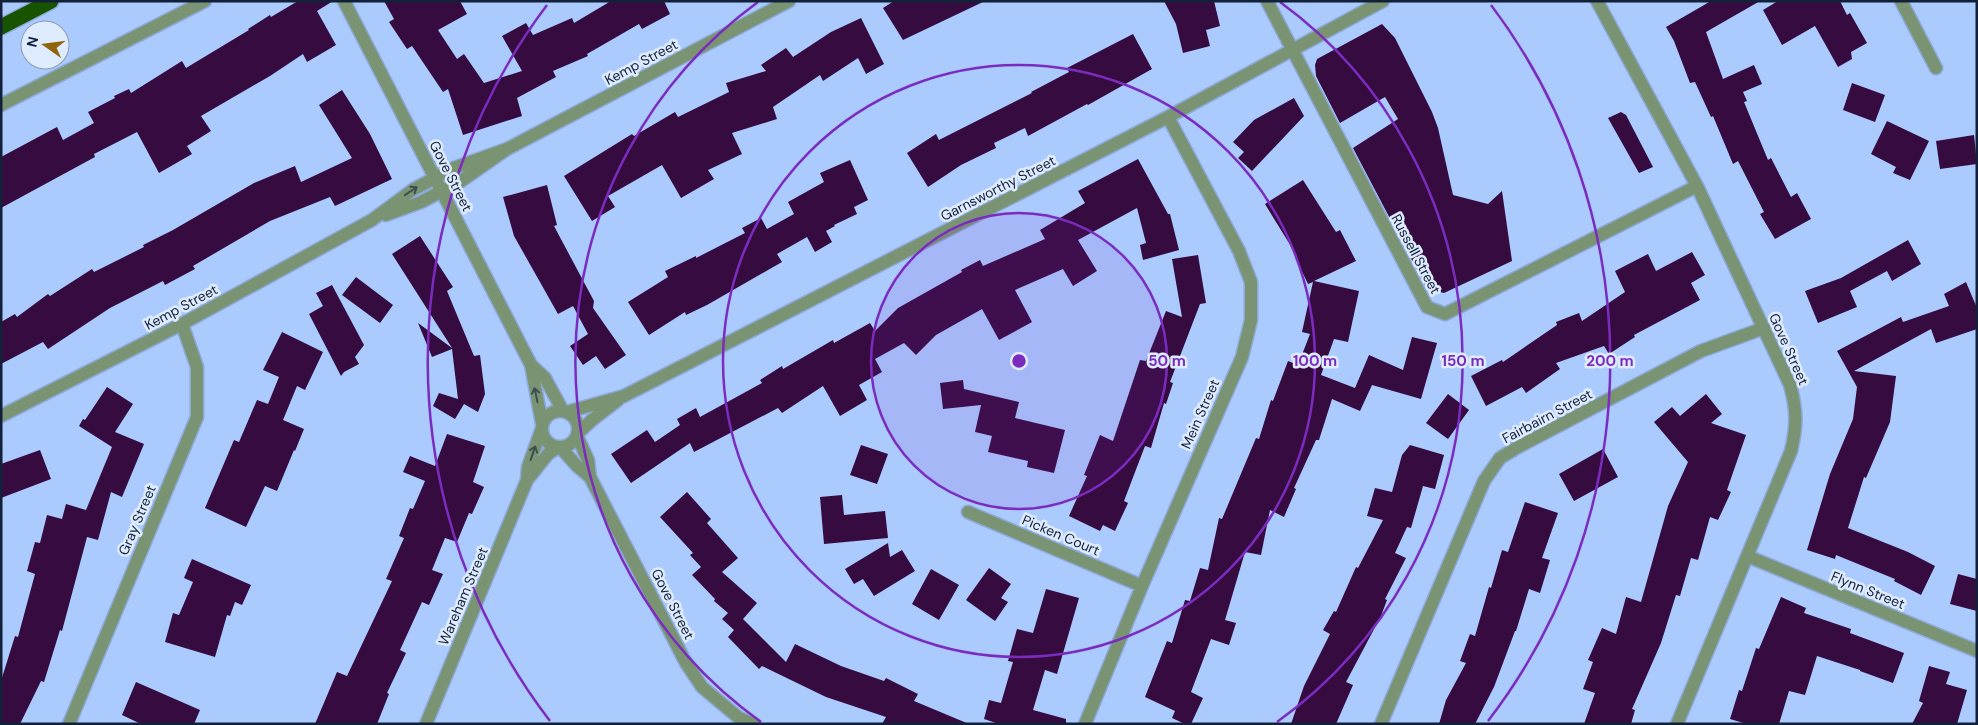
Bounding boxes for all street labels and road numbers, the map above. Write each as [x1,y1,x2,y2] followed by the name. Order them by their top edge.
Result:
[601,35,681,89] street label: Kemp Street
[426,138,476,214] street label: Gove Street
[938,151,1058,225] street label: Garnsworthy Street
[1387,211,1445,297] street label: Russell Street
[141,280,221,334] street label: Kemp Street
[1765,310,1813,388] street label: Gove Street
[1177,376,1223,452] street label: Mein Street
[1499,385,1595,447] street label: Fairbairn Street
[114,482,160,558] street label: Gray Street
[1019,511,1103,559] street label: Picken Court
[434,544,492,648] street label: Wareham Street
[648,566,698,642] street label: Gove Street
[1829,567,1907,613] street label: Flynn Street

